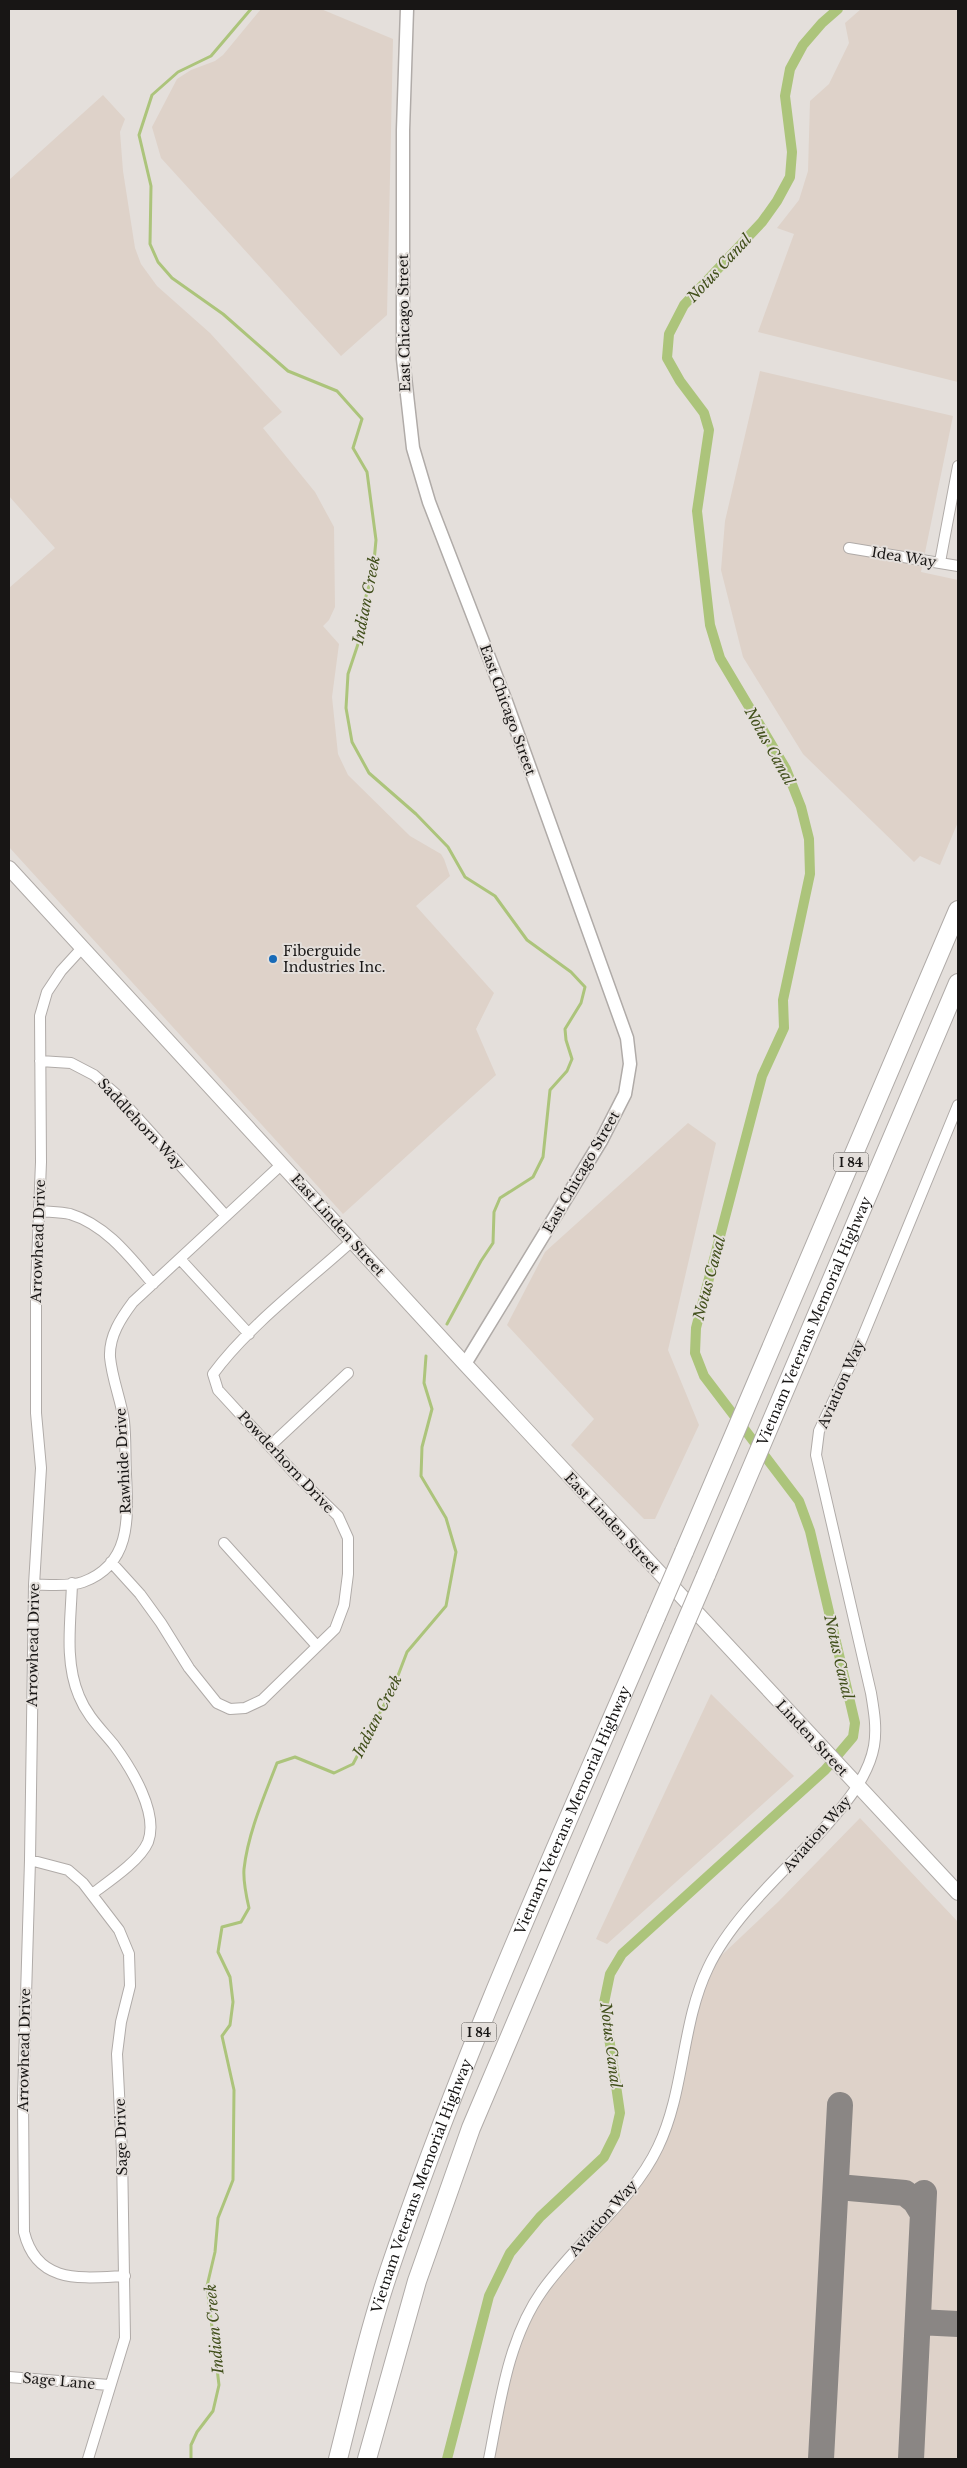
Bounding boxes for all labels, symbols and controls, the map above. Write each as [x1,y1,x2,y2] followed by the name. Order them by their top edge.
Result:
[682,230,756,307] water label: Notus Canal
[394,253,414,392] street label: East Chicago Street
[870,543,938,571] street label: Idea Way
[348,554,384,647] water label: Indian Creek
[476,642,540,779] street label: East Chicago Street
[740,703,799,789] water label: Notus Canal
[283,942,385,976] place label: Fiberguide Industries Inc.
[267,953,279,965] marker: Fiberguide Industries Inc.
[94,1075,188,1173] street label: Saddlehorn Way
[539,1107,624,1236] street label: East Chicago Street
[834,1152,868,1172] road number: I 84
[287,1170,389,1280] street label: East Linden Street
[27,1179,49,1304] street label: Arrowhead Drive
[753,1194,875,1449] street label: Vietnam Veterans Memorial Highway
[688,1234,729,1323] water label: Notus Canal
[813,1337,869,1432] street label: Aviation Way
[111,1407,135,1515] street label: Rawhide Drive
[234,1407,338,1517] street label: Powderhorn Drive
[561,1469,664,1578] street label: East Linden Street
[23,1583,43,1708] street label: Arrowhead Drive
[820,1612,858,1701] water label: Notus Canal
[348,1672,406,1761] water label: Indian Creek
[510,1683,634,1938] street label: Vietnam Veterans Memorial Highway
[772,1696,852,1780] street label: Linden Street
[778,1792,855,1877] street label: Aviation Way
[14,1988,34,2113] street label: Arrowhead Drive
[596,2000,626,2089] water label: Notus Canal
[462,2022,496,2041] road number: I 84
[367,2056,476,2316] street label: Vietnam Veterans Memorial Highway
[111,2098,131,2176] street label: Sage Drive
[564,2176,641,2261] street label: Aviation Way
[201,2283,227,2376] water label: Indian Creek
[22,2369,96,2393] street label: Sage Lane

